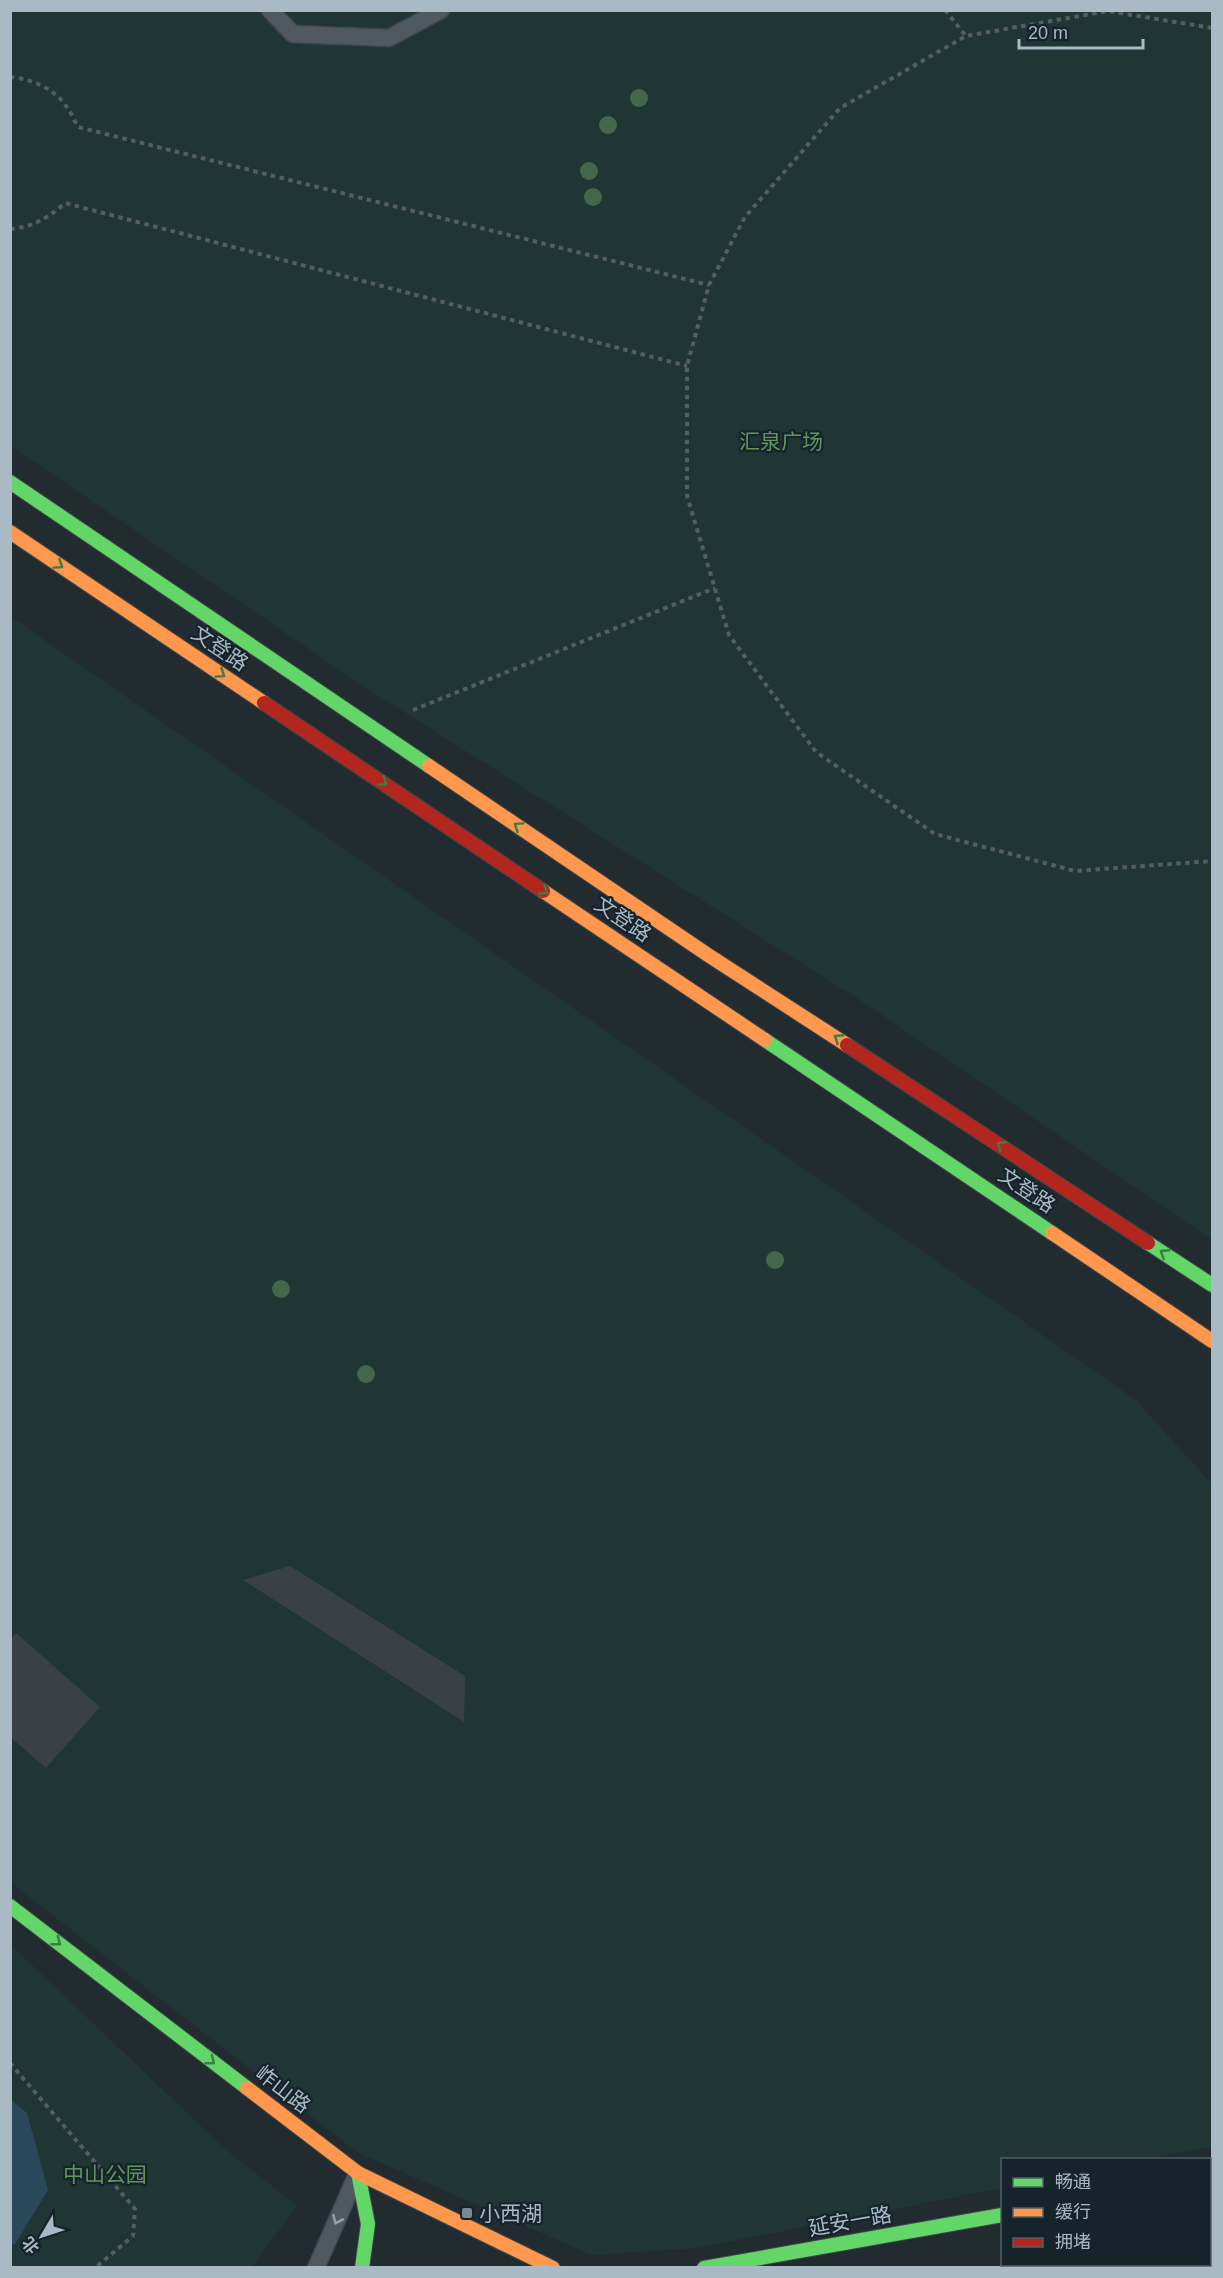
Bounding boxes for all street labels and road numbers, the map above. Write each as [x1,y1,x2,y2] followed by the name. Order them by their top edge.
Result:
[187,621,253,675] street label: 文登路
[590,892,656,946] street label: 文登路
[994,1163,1060,1217] street label: 文登路
[251,2061,315,2117] street label: 岞山路
[807,2202,893,2240] street label: 延安一路

